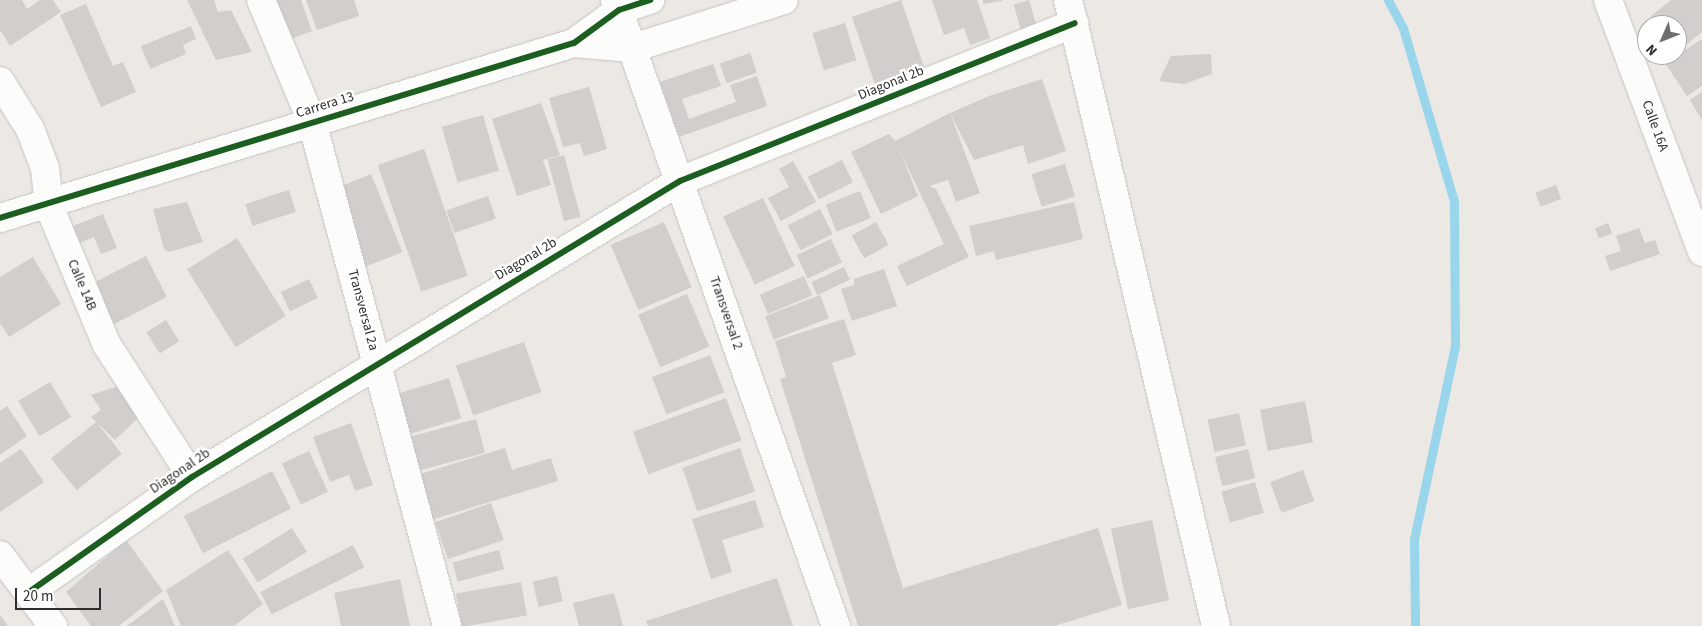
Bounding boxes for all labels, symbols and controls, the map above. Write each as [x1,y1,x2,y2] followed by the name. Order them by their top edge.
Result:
[1637,15,1687,65] north arrow
[1642,39,1662,60] text: N
[856,62,926,104] street label: Diagonal 2b
[294,88,356,122] street label: Carrera 13
[1638,98,1672,154] street label: Calle 16A
[492,234,560,284] street label: Diagonal 2b
[64,257,100,313] street label: Calle 14B
[344,267,382,353] street label: Transversal 2a
[706,274,746,352] street label: Transversal 2
[147,445,213,497] street label: Diagonal 2b
[18,578,104,610] scale bar
[23,586,53,607] text: 20 m

